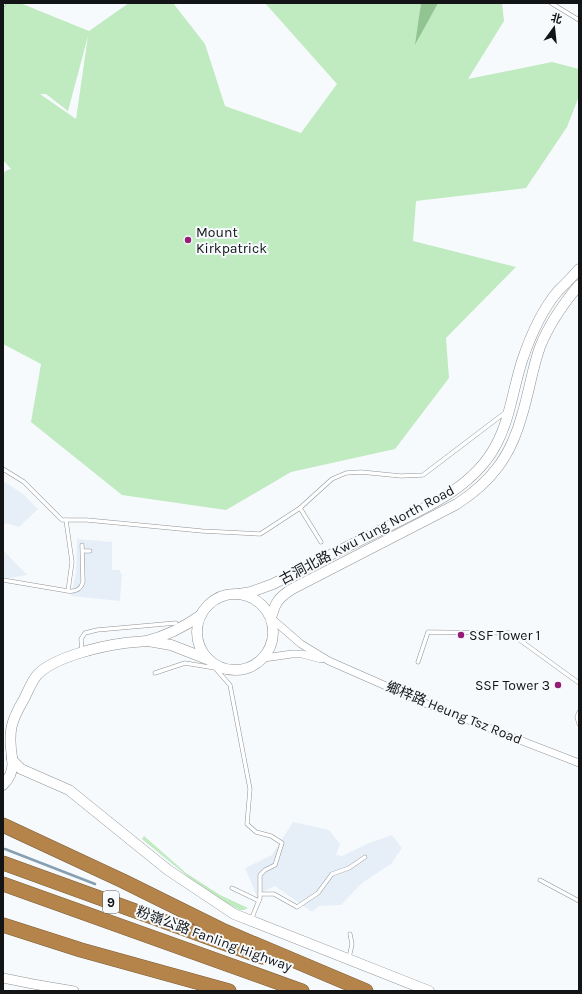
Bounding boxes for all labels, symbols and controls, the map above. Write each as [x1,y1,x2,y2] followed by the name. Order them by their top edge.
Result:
[534,8,574,48] north arrow
[549,11,563,27] text: 北
[196,224,267,257] place label: Mount Kirkpatrick
[183,235,193,245] marker: Mount Kirkpatrick
[277,482,457,588] street label: 古洞北路 Kwu Tung North Road
[469,627,540,644] place label: SSF Tower 1
[456,630,466,640] marker: SSF Tower 1
[475,677,550,694] place label: SSF Tower 3
[383,678,525,748] street label: 鄉梓路 Heung Tsz Road
[553,680,563,690] marker: SSF Tower 3
[103,891,119,913] road number: 9
[134,903,295,975] street label: 粉嶺公路 Fanling Highway

